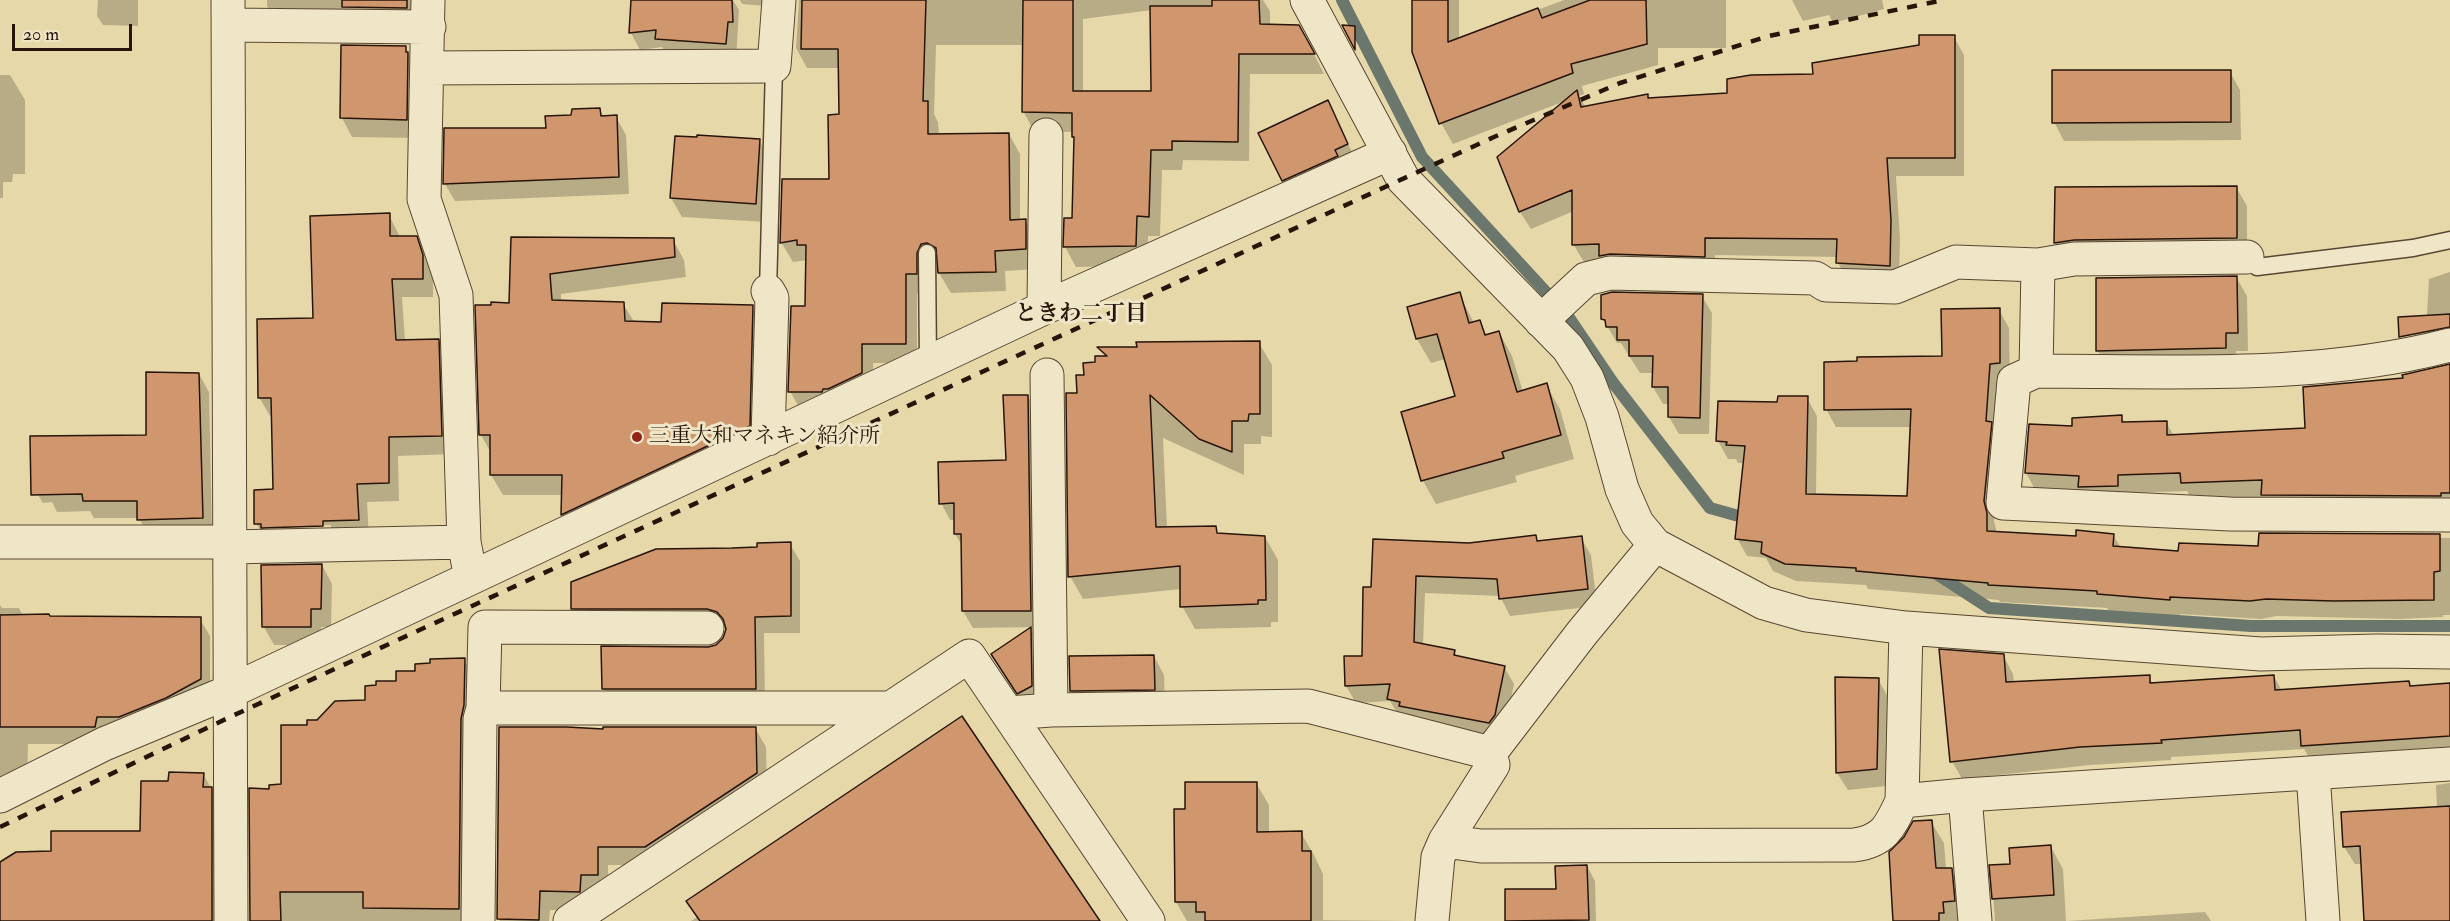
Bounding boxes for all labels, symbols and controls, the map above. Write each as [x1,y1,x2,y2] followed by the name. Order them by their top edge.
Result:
[15,12,135,50] scale bar
[23,23,59,46] text: 20 m
[1015,302,1147,328] district label: ときわ二丁目
[649,424,880,450] place label: 三重大和マネキン紹介所
[630,430,644,444] marker: 三重大和マネキン紹介所

